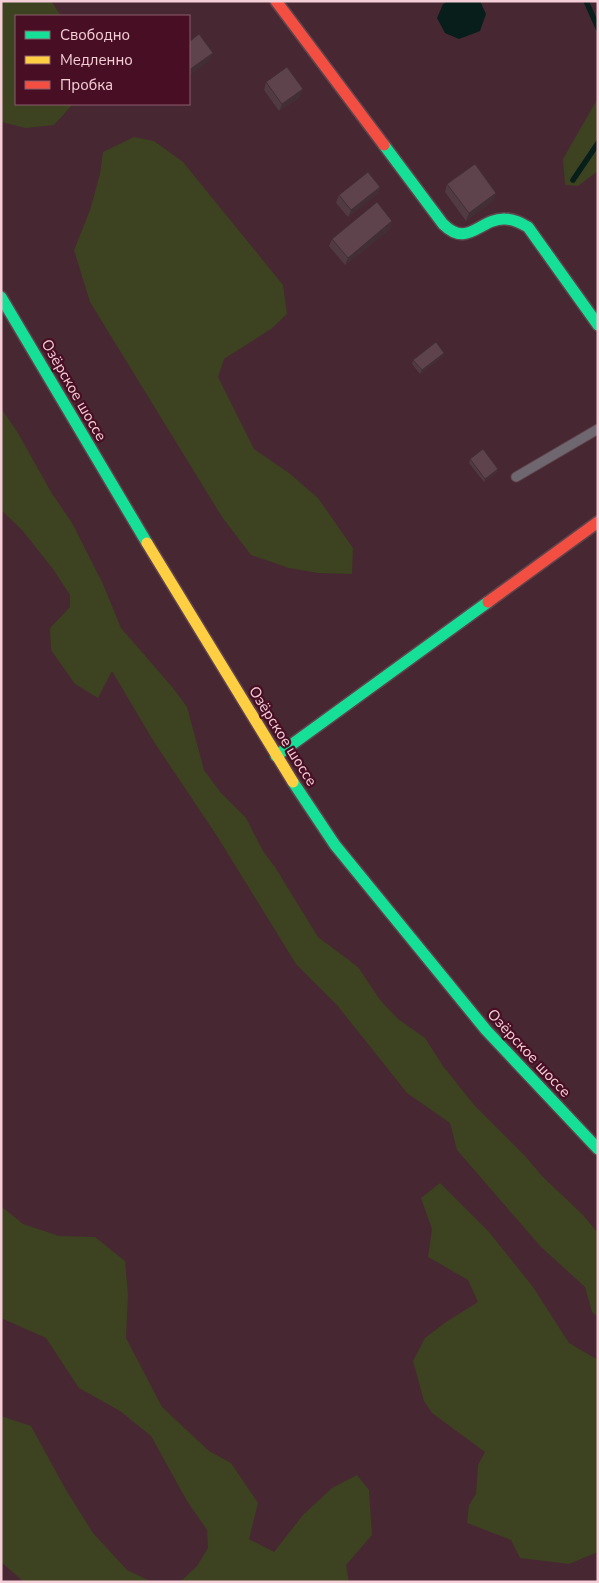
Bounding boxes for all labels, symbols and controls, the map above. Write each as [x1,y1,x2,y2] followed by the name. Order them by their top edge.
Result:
[15,15,190,105] legend
[60,25,130,45] text: Свободно
[60,50,133,70] text: Медленно
[60,75,113,95] text: Пробка
[37,336,111,444] street label: Озёрское шоссе
[244,682,322,790] street label: Озёрское шоссе
[483,1004,575,1102] street label: Озёрское шоссе

